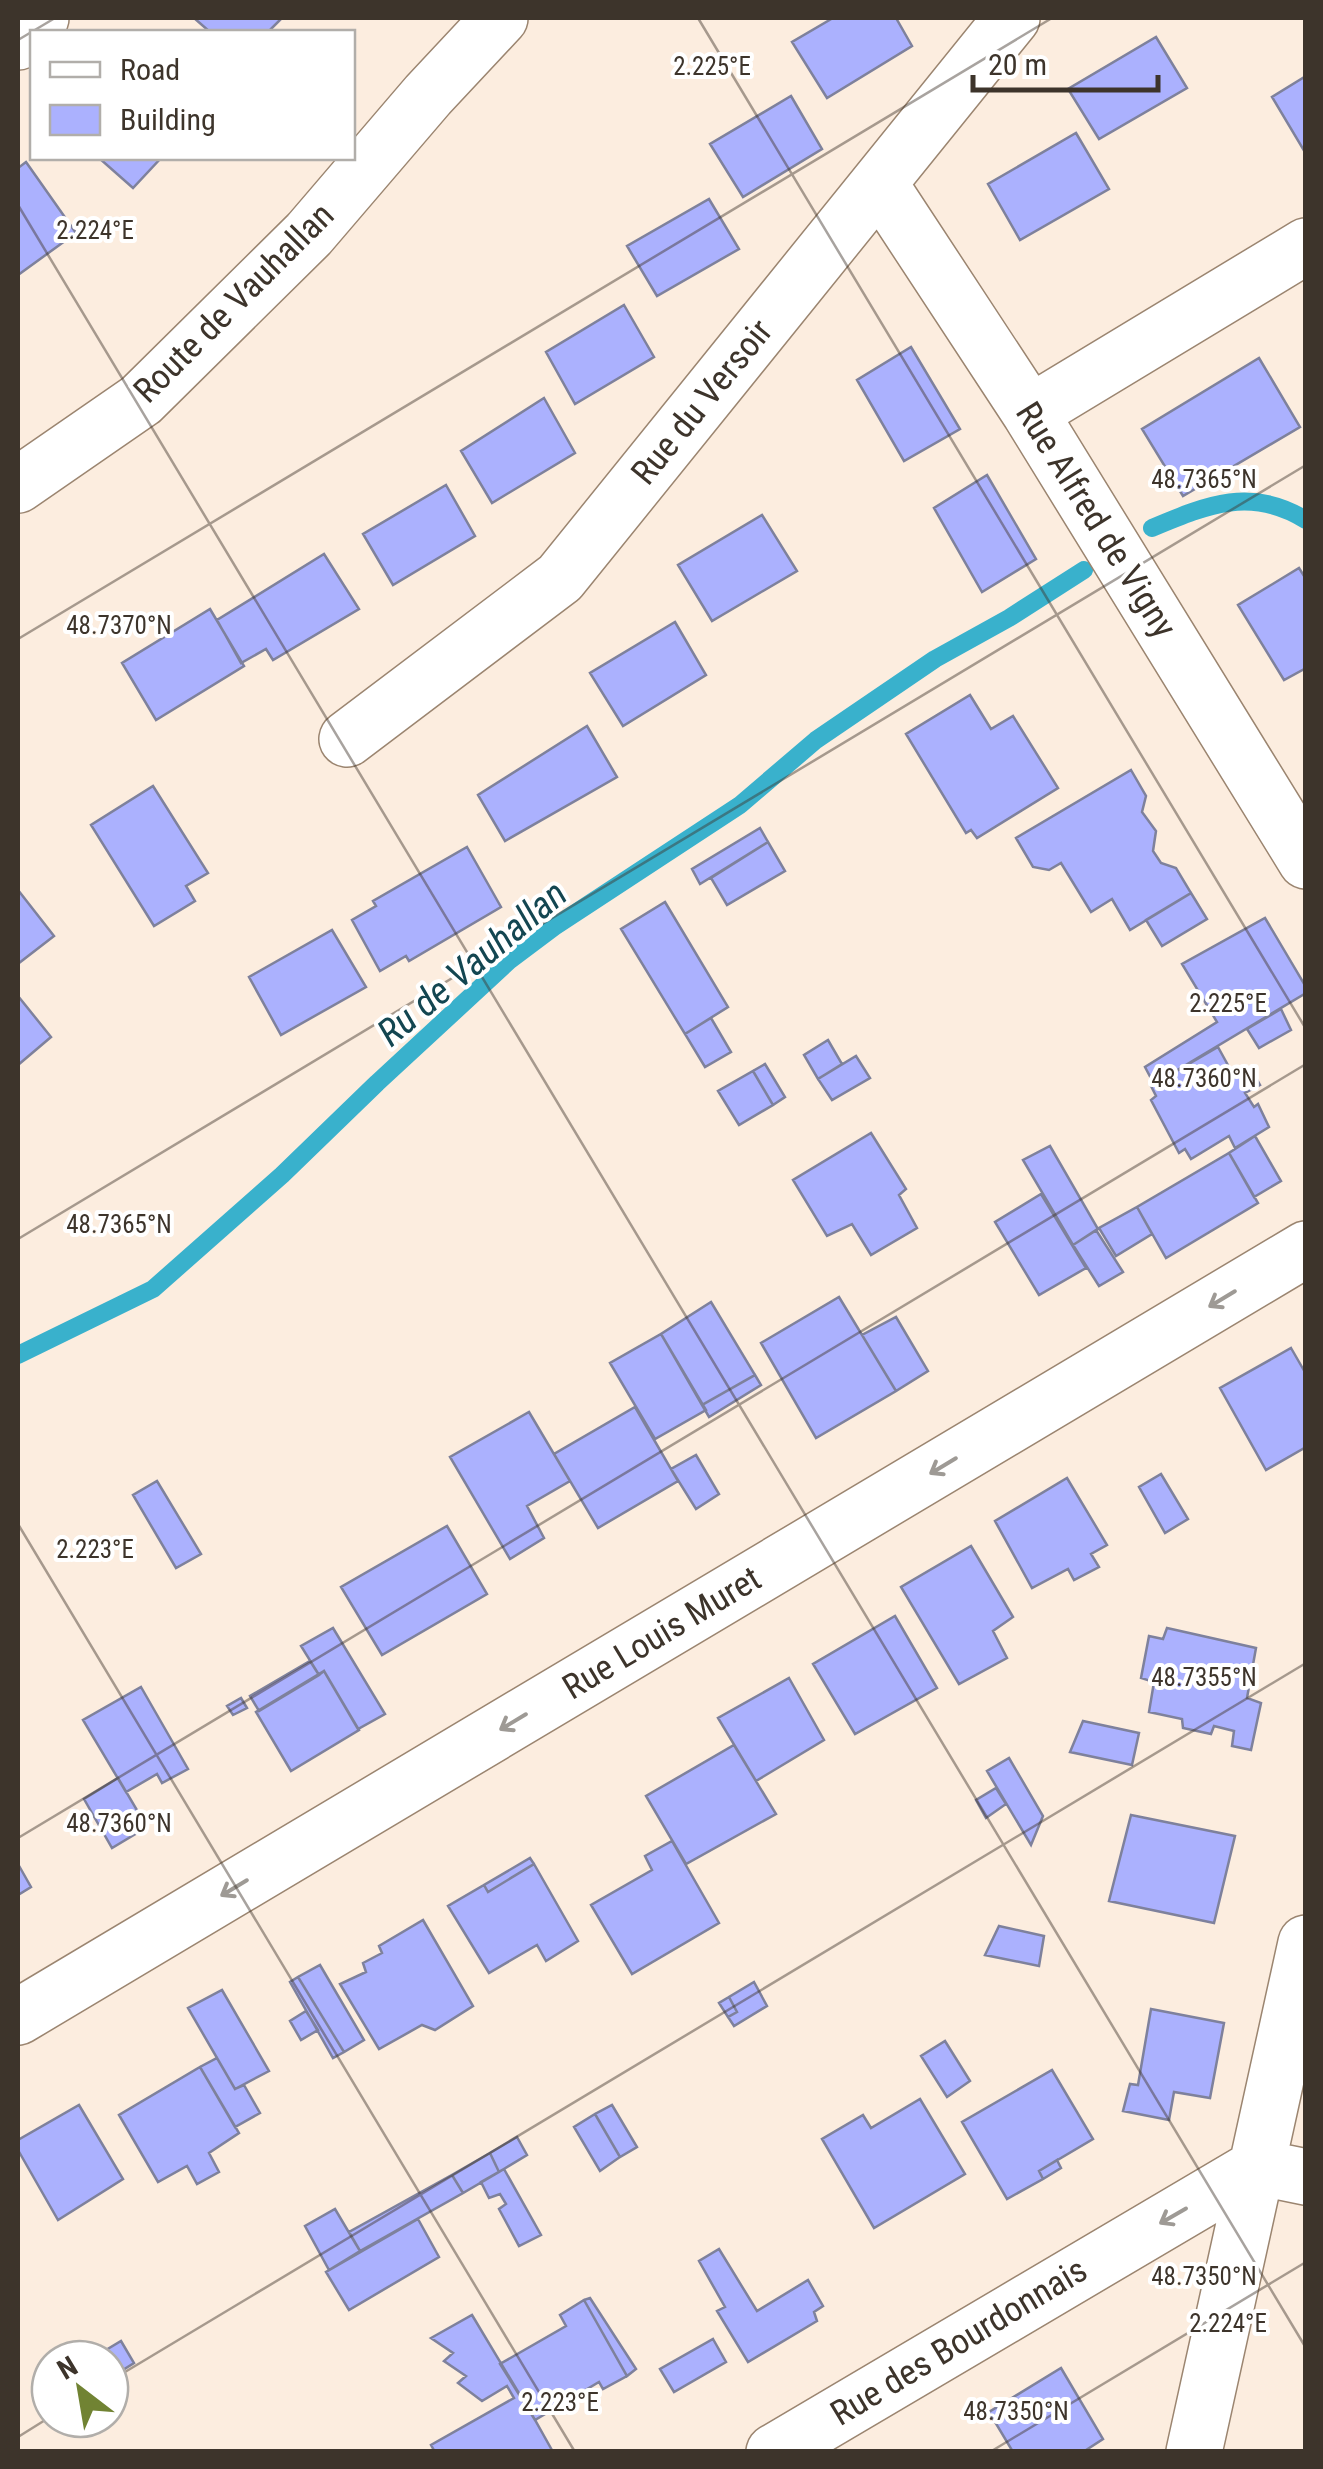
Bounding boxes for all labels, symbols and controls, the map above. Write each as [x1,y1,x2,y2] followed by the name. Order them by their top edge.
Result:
[30,30,355,160] legend
[973,30,1158,92] scale bar
[988,47,1047,82] text: 20 m
[120,52,180,87] text: Road
[673,52,751,81] text: 2.225°E
[120,102,216,137] text: Building
[126,195,342,411] street label: Route de Vauhallan
[56,216,134,245] text: 2.224°E
[623,311,781,493] street label: Rue du Versoir
[1007,395,1185,645] street label: Rue Alfred de Vigny
[1151,465,1257,494] text: 48.7365°N
[66,611,172,640] text: 48.7370°N
[368,871,576,1055] water label: Ru de Vauhallan
[1189,989,1267,1018] text: 2.225°E
[1151,1064,1257,1093] text: 48.7360°N
[66,1210,172,1239] text: 48.7365°N
[1208,1289,1237,1309] one-way arrow
[929,1456,958,1476] one-way arrow
[56,1535,134,1564] text: 2.223°E
[556,1558,768,1708] street label: Rue Louis Muret
[1151,1663,1257,1692] text: 48.7355°N
[499,1712,528,1732] one-way arrow
[66,1809,172,1838] text: 48.7360°N
[220,1878,249,1898] one-way arrow
[1159,2206,1187,2226] one-way arrow
[824,2249,1094,2435] street label: Rue des Bourdonnais
[1151,2262,1257,2291] text: 48.7350°N
[1189,2309,1267,2338] text: 2.224°E
[30,2339,130,2439] north arrow
[52,2349,83,2387] text: N
[521,2388,599,2417] text: 2.223°E
[963,2397,1069,2426] text: 48.7350°N

